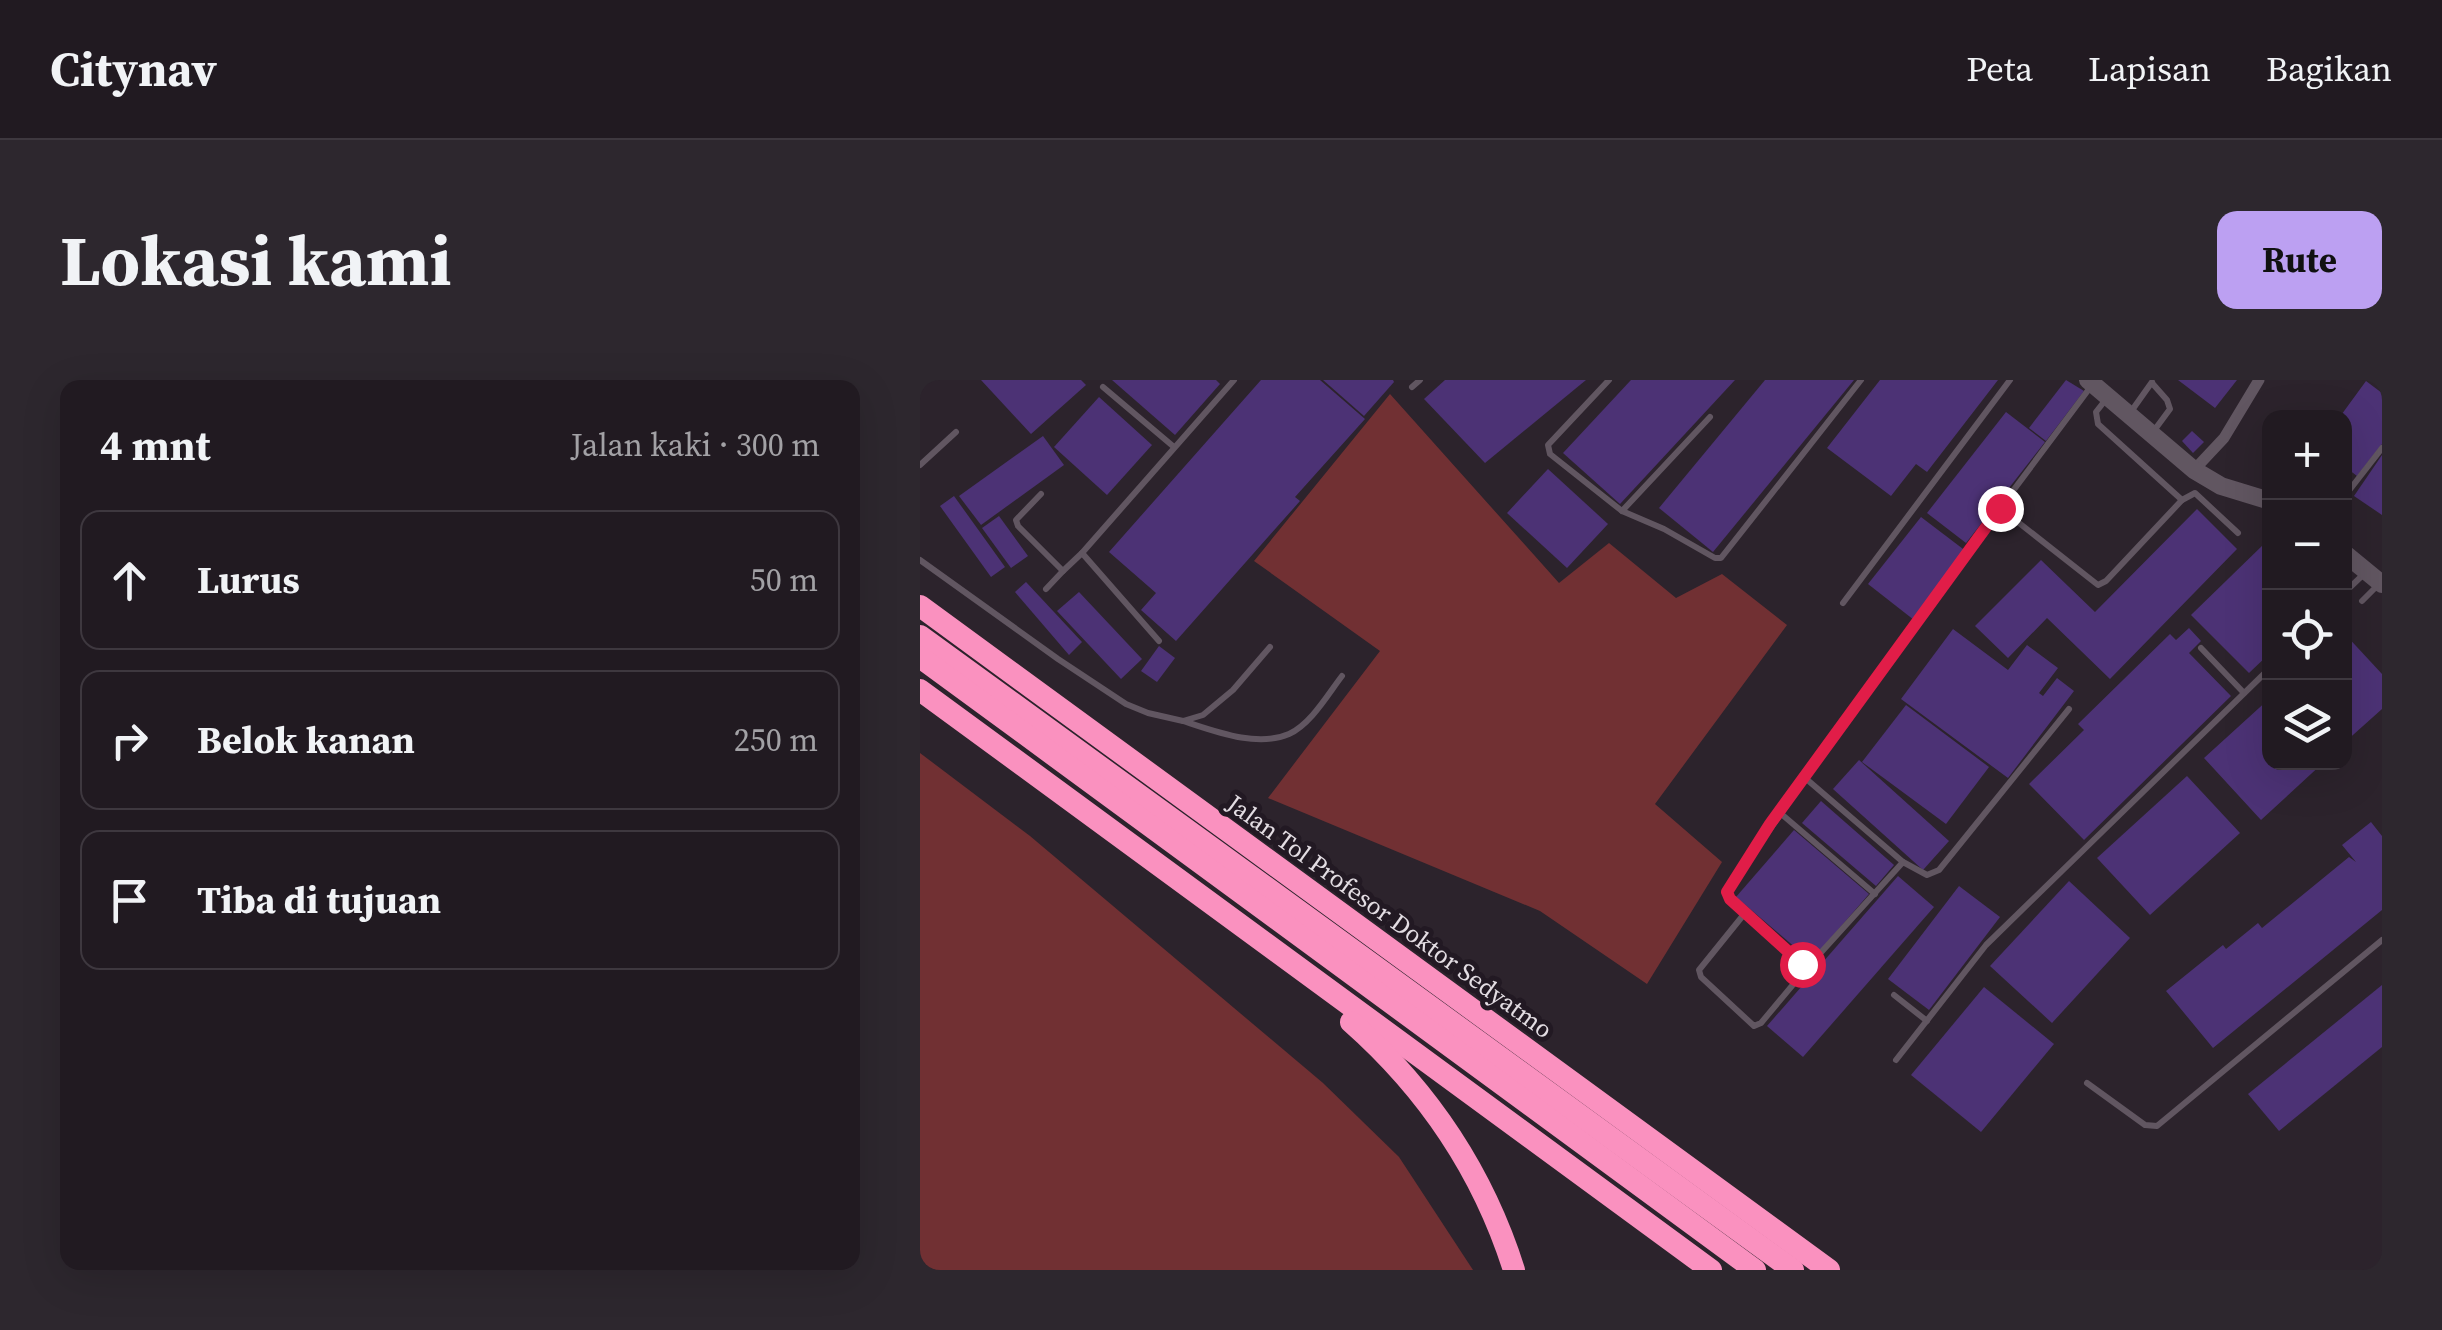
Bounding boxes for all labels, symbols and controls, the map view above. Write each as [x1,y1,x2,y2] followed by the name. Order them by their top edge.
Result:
[50,36,217,102] text: Citynav
[1966,45,2033,93] text: Peta
[2088,45,2211,93] text: Lapisan
[2266,45,2392,93] text: Bagikan
[2217,211,2382,309] button: Rute
[60,212,452,308] text: Lokasi kami
[2262,410,2352,770] map controls
[2262,410,2352,500] button: +
[100,416,211,474] text: 4 mnt
[571,423,820,467] text: Jalan kaki · 300 m
[1978,486,2024,532] route end
[2262,500,2352,590] button: −
[102,553,157,608] icon: ahead
[197,554,300,606] text: Lurus
[750,558,818,602] text: 50 m
[2262,590,2352,680] button: locate
[2262,680,2352,770] button: layers
[102,713,157,768] icon: right
[197,714,415,766] text: Belok kanan
[734,718,818,762] text: 250 m
[1220,786,1560,1046] street label: Jalan Tol Profesor Doktor Sedyatmo
[102,873,157,928] icon: arrive
[197,874,441,926] text: Tiba di tujuan
[1780,942,1826,988] route start

